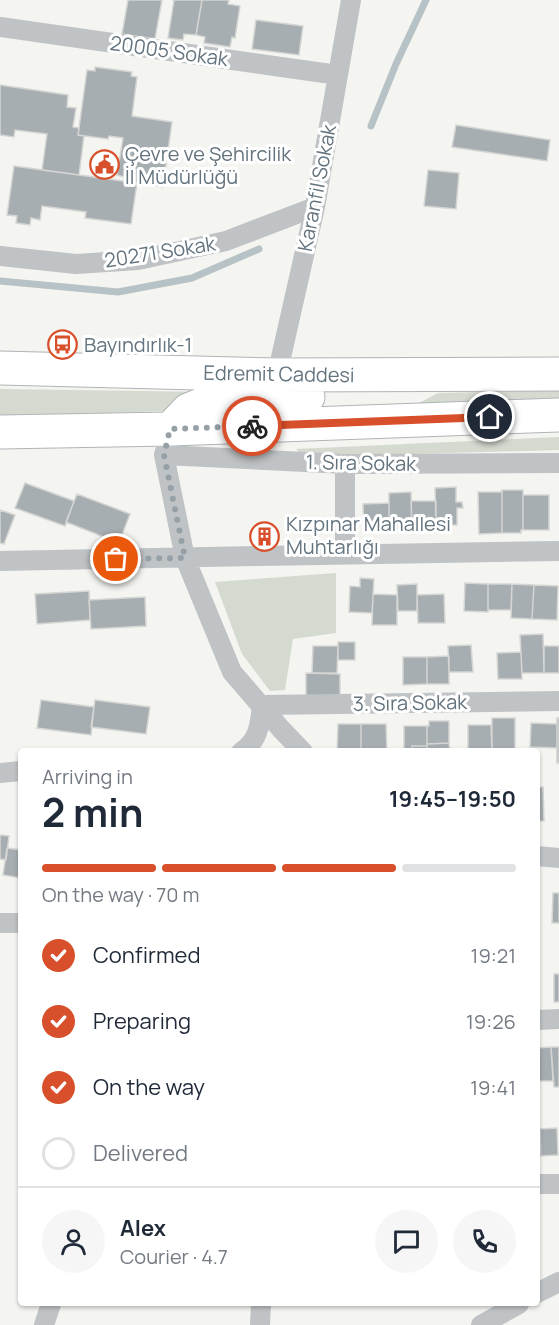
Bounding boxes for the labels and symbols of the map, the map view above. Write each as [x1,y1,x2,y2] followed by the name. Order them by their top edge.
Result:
[108,29,231,72] street label: 20005 Sokak
[291,121,342,254] street label: Karanfil Sokak
[125,140,292,190] place label: Çevre ve Şehircilik İl Müdürlüğü
[88,149,120,181] public building icon: Çevre ve Şehircilik İl Müdürlüğü
[103,229,218,274] street label: 20271 Sokak
[47,329,79,361] bus stop icon: Bayındırlık-1
[84,331,192,358] place label: Bayındırlık-1
[203,359,355,388] street label: Edremit Caddesi
[464,391,515,442] pin
[222,396,282,456] courier
[306,448,417,477] street label: 1. Sıra Sokak
[286,510,451,560] place label: Kızpınar Mahallesi Muhtarlığı
[249,520,281,552] building icon: Kızpınar Mahallesi Muhtarlığı
[90,533,141,584] pin
[353,688,468,717] street label: 3. Sıra Sokak

